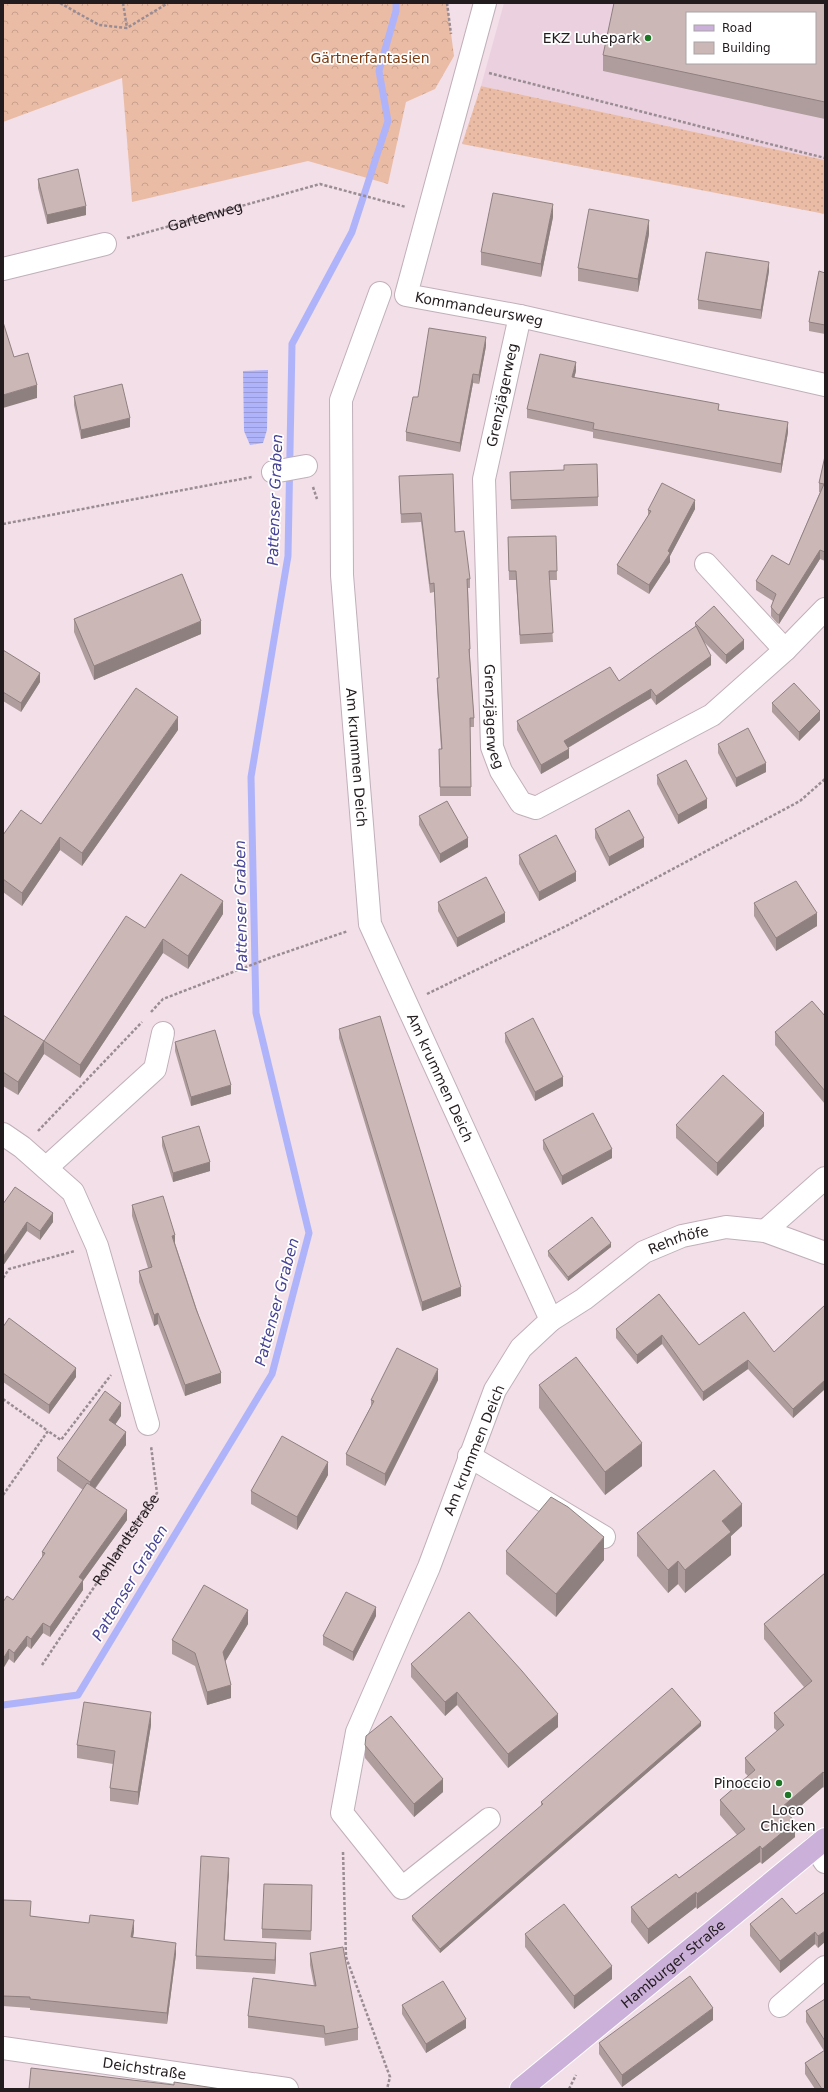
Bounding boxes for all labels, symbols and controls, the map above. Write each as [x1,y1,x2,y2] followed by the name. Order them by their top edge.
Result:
[686,12,816,64] legend
[722,21,752,35] text: Road
[543,30,641,46] place label: EKZ Luhepark
[643,33,653,43] marker: EKZ Luhepark
[722,41,771,55] text: Building
[310,50,430,66] park label: Gärtnerfantasien
[166,198,244,234] street label: Gartenweg
[414,289,545,329] street label: Kommandeursweg
[483,342,521,448] street label: Grenzjägerweg
[264,434,286,566] water label: Pattenser Graben
[482,664,508,771] street label: Grenzjägerweg
[343,687,370,828] street label: Am krummen Deich
[231,840,251,972] water label: Pattenser Graben
[404,1011,477,1144] street label: Am krummen Deich
[646,1223,710,1257] street label: Rehrhöfe
[251,1236,303,1368] water label: Pattenser Graben
[440,1382,508,1518] street label: Am krummen Deich
[90,1491,162,1588] street label: Rohlandtstraße
[88,1522,172,1644] water label: Pattenser Graben
[714,1775,771,1791] place label: Pinoccio
[774,1778,784,1788] marker: Pinoccio
[783,1790,793,1800] marker: Loco Chicken
[760,1802,816,1834] place label: Loco Chicken
[618,1916,728,2011] street label: Hamburger Straße
[102,2054,187,2082] street label: Deichstraße

